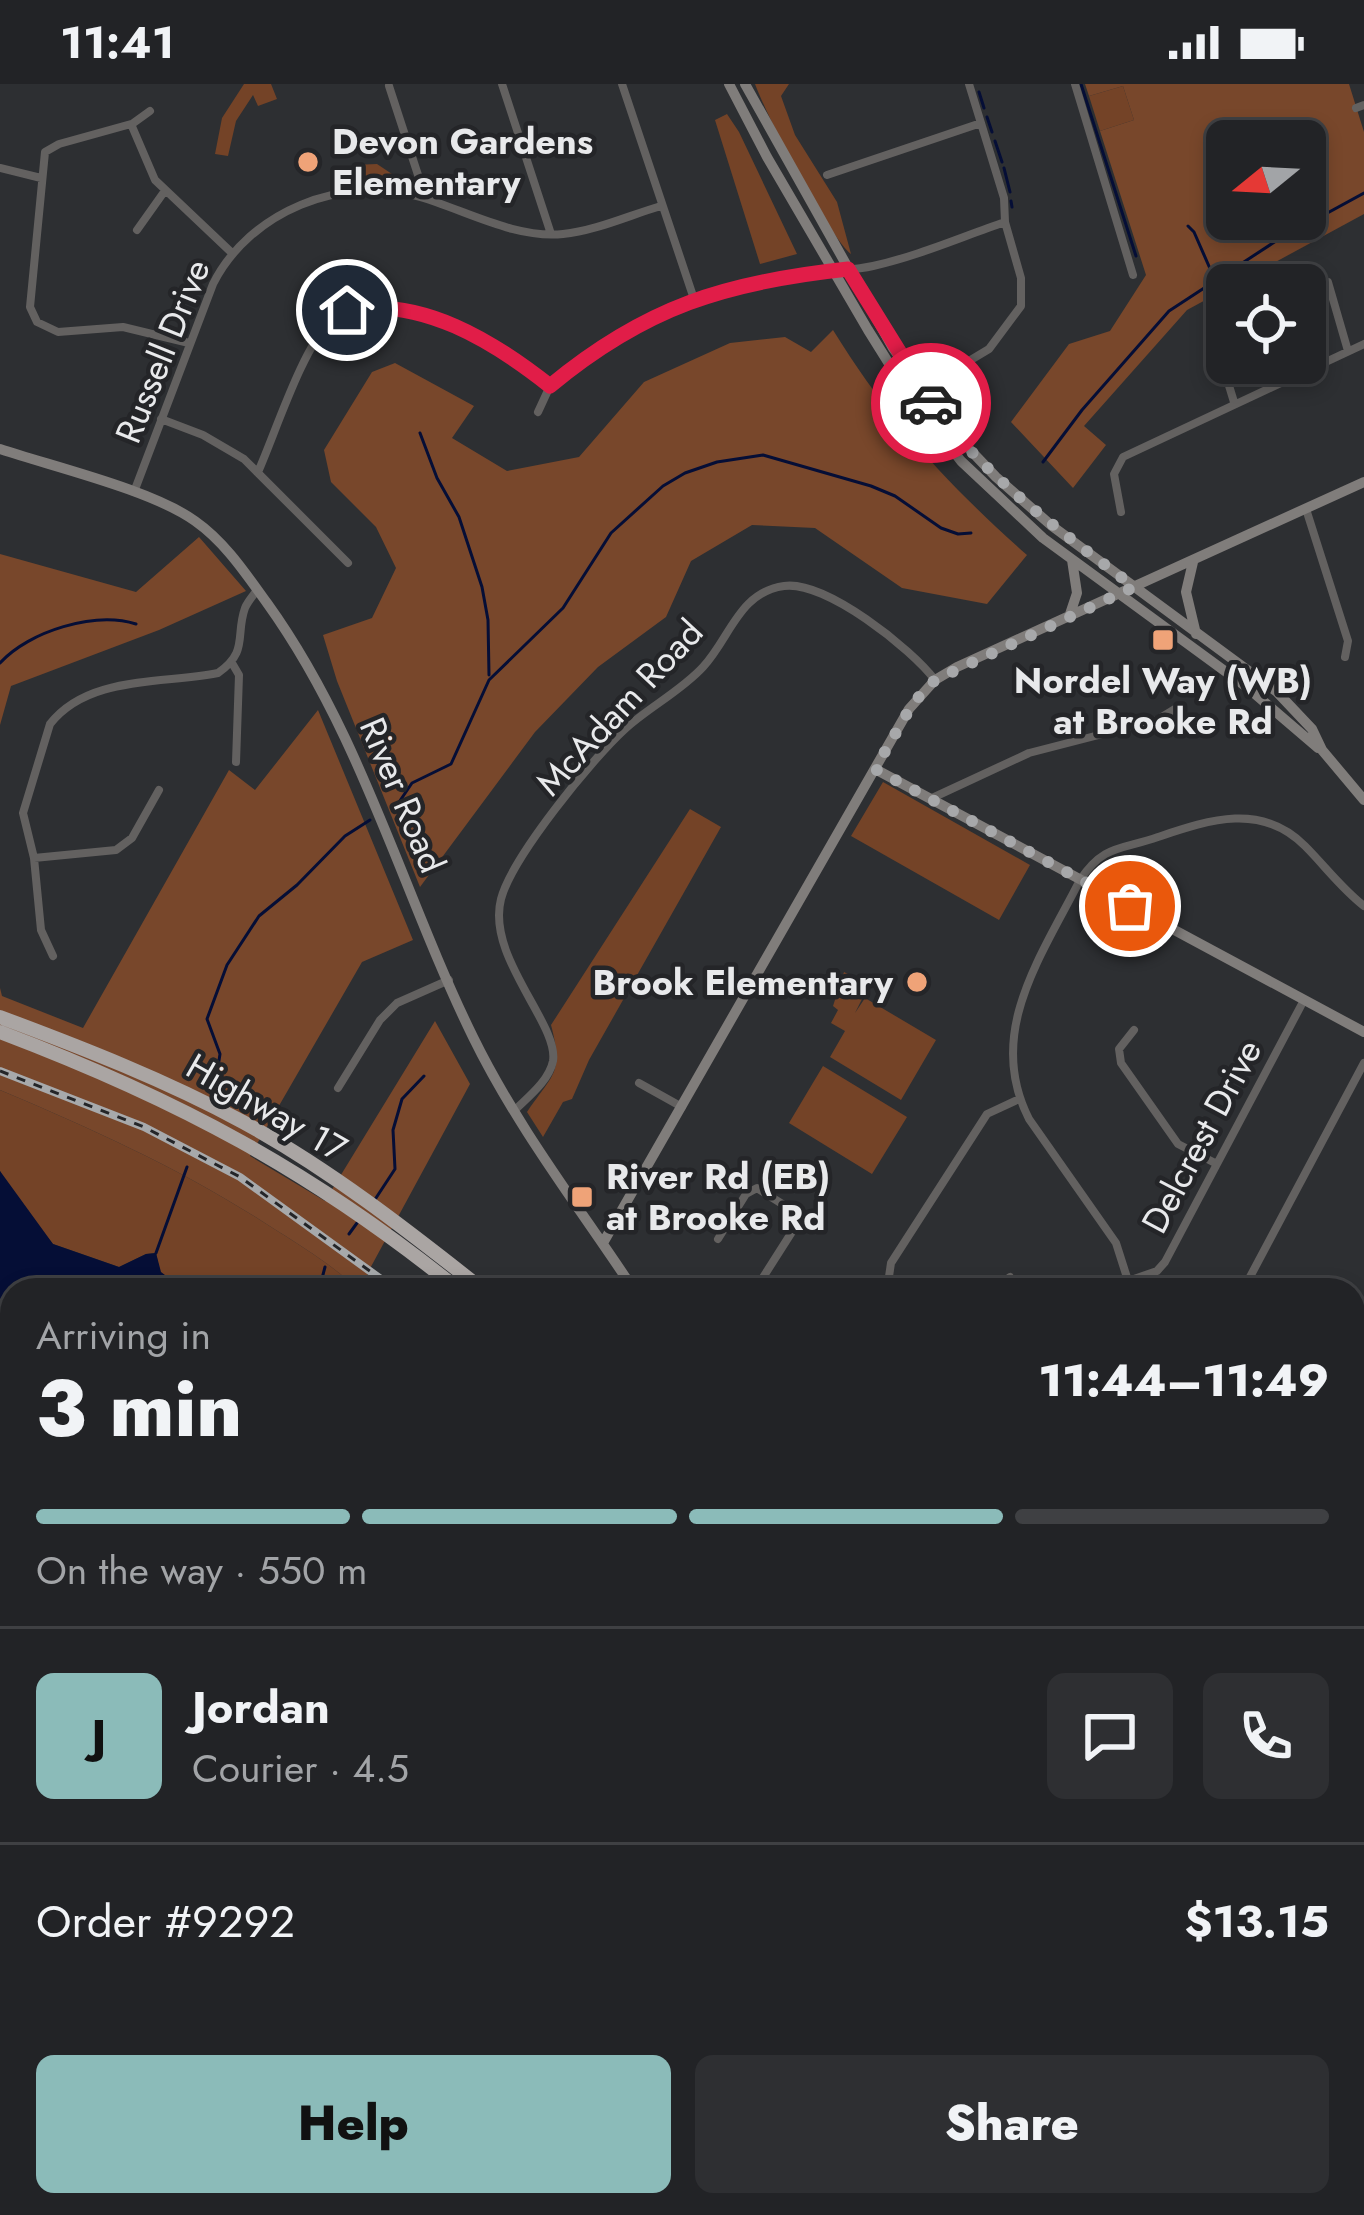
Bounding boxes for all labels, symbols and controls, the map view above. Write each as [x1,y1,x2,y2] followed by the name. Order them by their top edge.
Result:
[60,10,175,75] text: 11:41
[332,115,593,208] place label: Devon Gardens Elementary
[1206,120,1326,240] north arrow
[1206,120,1326,384] map controls
[295,149,321,175] marker: Devon Gardens Elementary
[102,251,222,451] street label: Russell Drive
[296,259,398,361] pin
[1206,264,1326,384] button: locate
[314,277,380,343] icon: home
[871,343,991,463] courier
[898,370,964,436] icon: car
[523,607,715,807] street label: McAdam Road
[1150,627,1176,653] marker: Nordel Way (WB) at Brooke Rd
[1014,654,1312,747] place label: Nordel Way (WB) at Brooke Rd
[347,709,459,881] street label: River Road
[1079,855,1181,957] pin
[1097,873,1163,939] icon: bag
[592,956,894,1008] place label: Brook Elementary
[904,969,930,995] marker: Brook Elementary
[1128,1030,1274,1242] street label: Delcrest Drive
[177,1040,357,1174] street label: Highway 17
[606,1150,830,1243] place label: River Rd (EB) at Brooke Rd
[569,1184,595,1210] marker: River Rd (EB) at Brooke Rd
[36,1307,211,1364] text: Arriving in
[1039,1348,1329,1413] text: 11:44–11:49
[36,1353,242,1465] text: 3 min
[36,1542,367,1599] text: On the way · 550 m
[1047,1673,1173,1799] button: chat
[1203,1673,1329,1799] button: phone
[192,1675,330,1740] text: Jordan
[92,1703,106,1768] text: J
[192,1740,409,1797] text: Courier · 4.5
[36,1889,295,1954] text: Order #9292
[1184,1889,1329,1954] text: $13.15
[36,2055,671,2193] button: Help
[695,2055,1329,2193] button: Share

